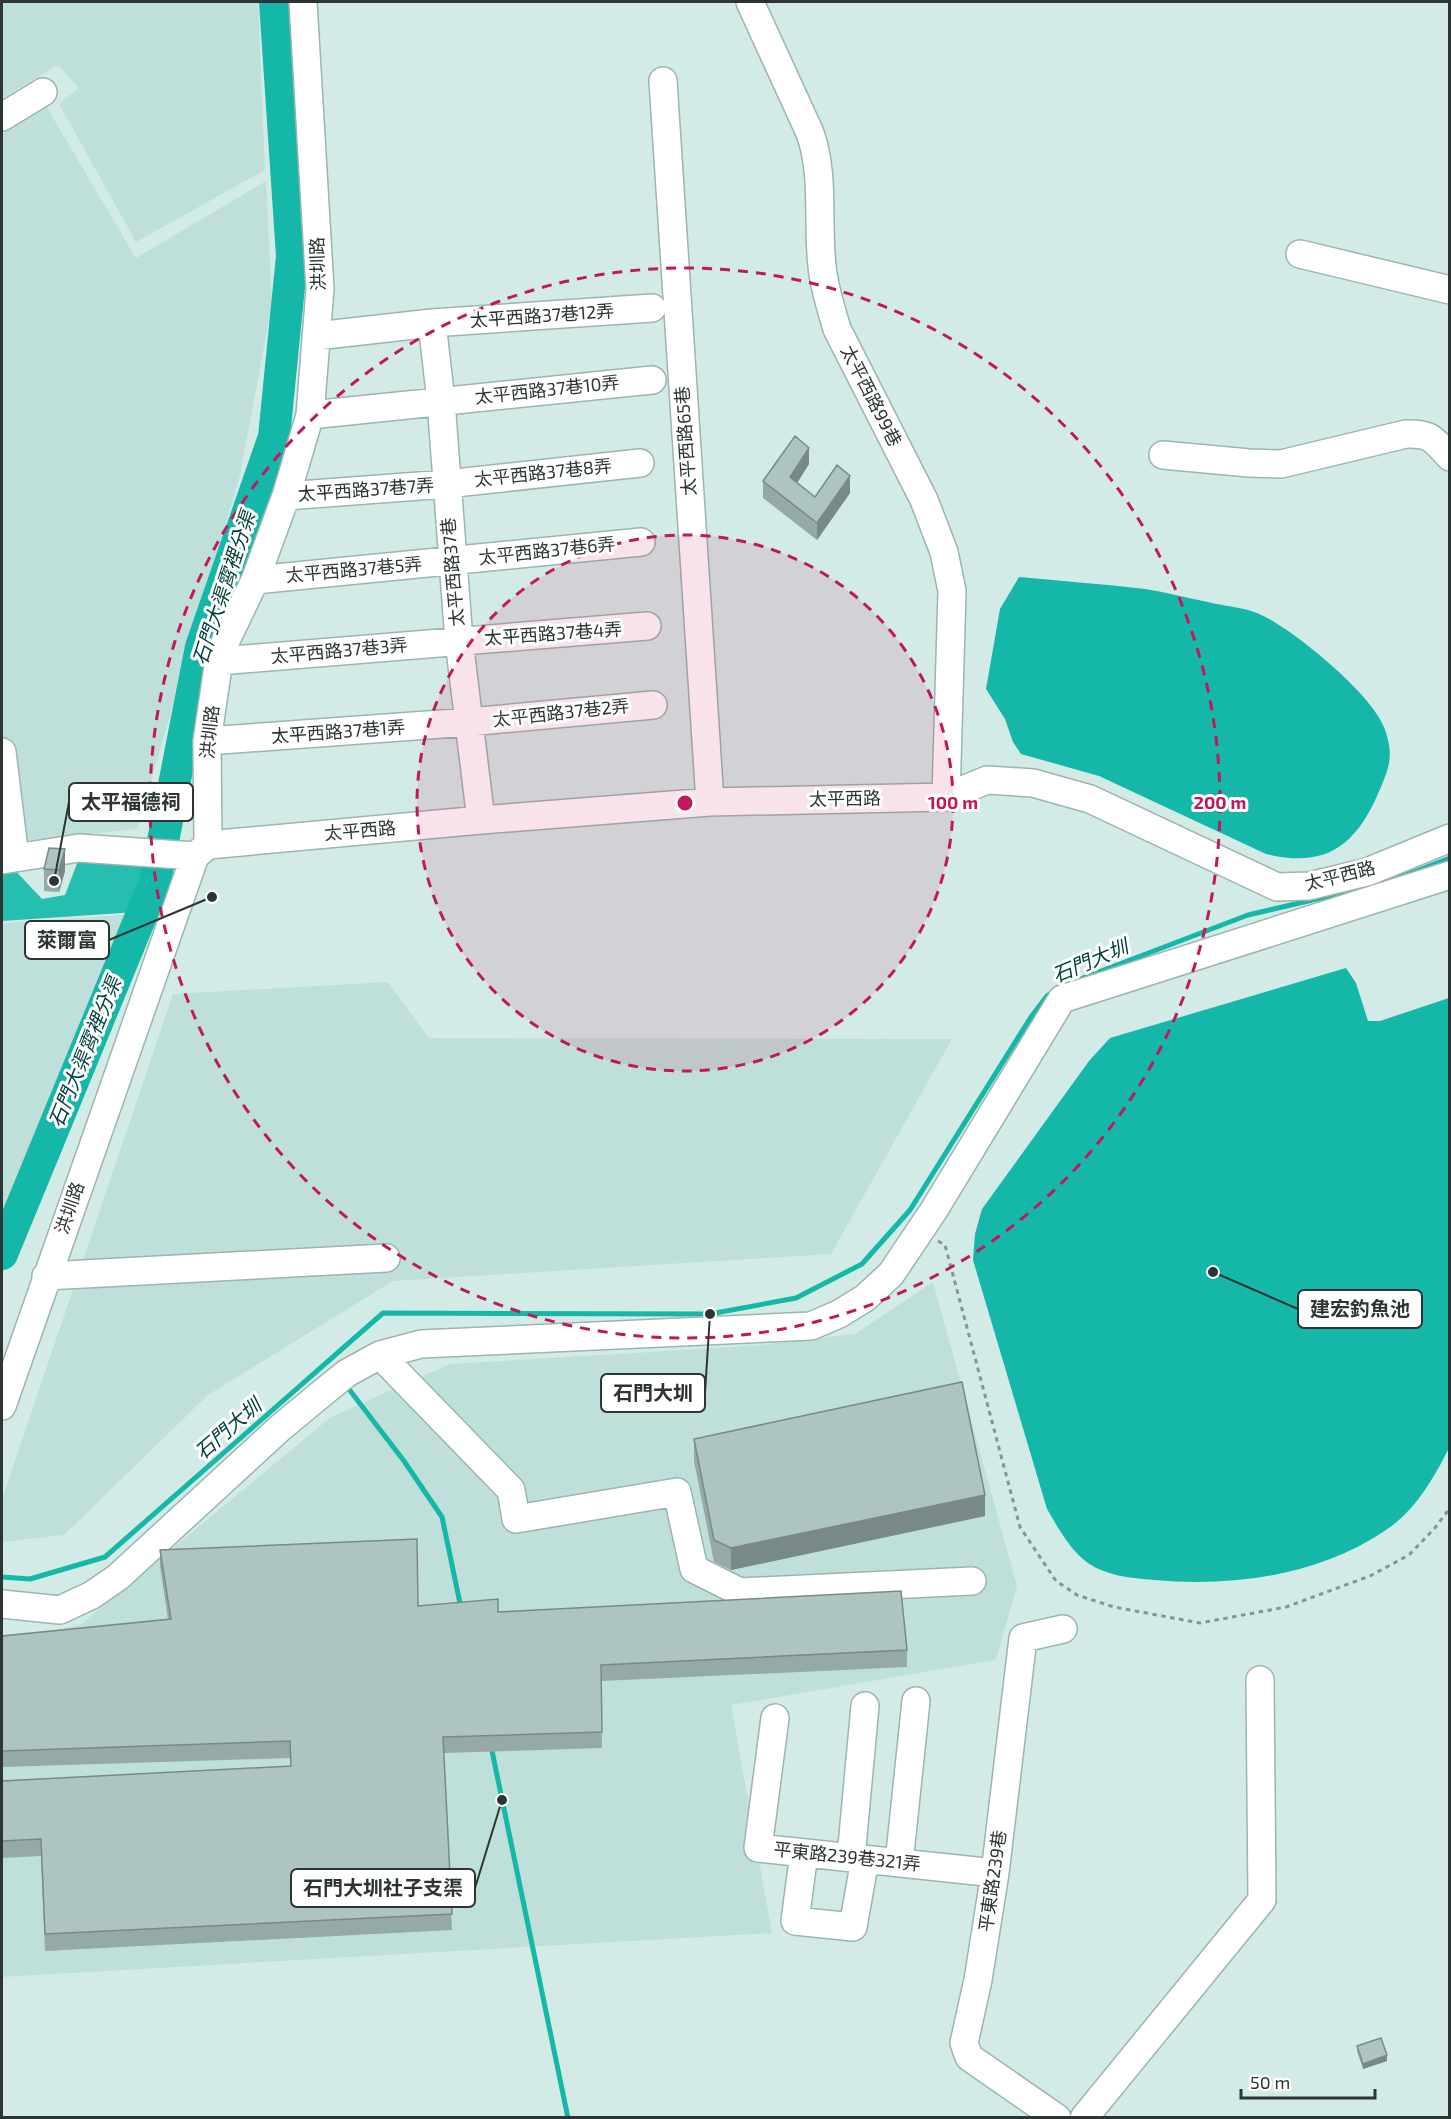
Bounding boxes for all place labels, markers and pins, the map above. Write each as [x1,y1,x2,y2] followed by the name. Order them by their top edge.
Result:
[69,783,193,821] callout: 太平福德祠
[675,793,695,813] centre of rings
[25,921,109,959] callout: 萊爾富
[1298,1290,1422,1328] callout: 建宏釣魚池
[601,1374,705,1412] callout: 石門大圳
[291,1869,475,1907] callout: 石門大圳社子支渠

